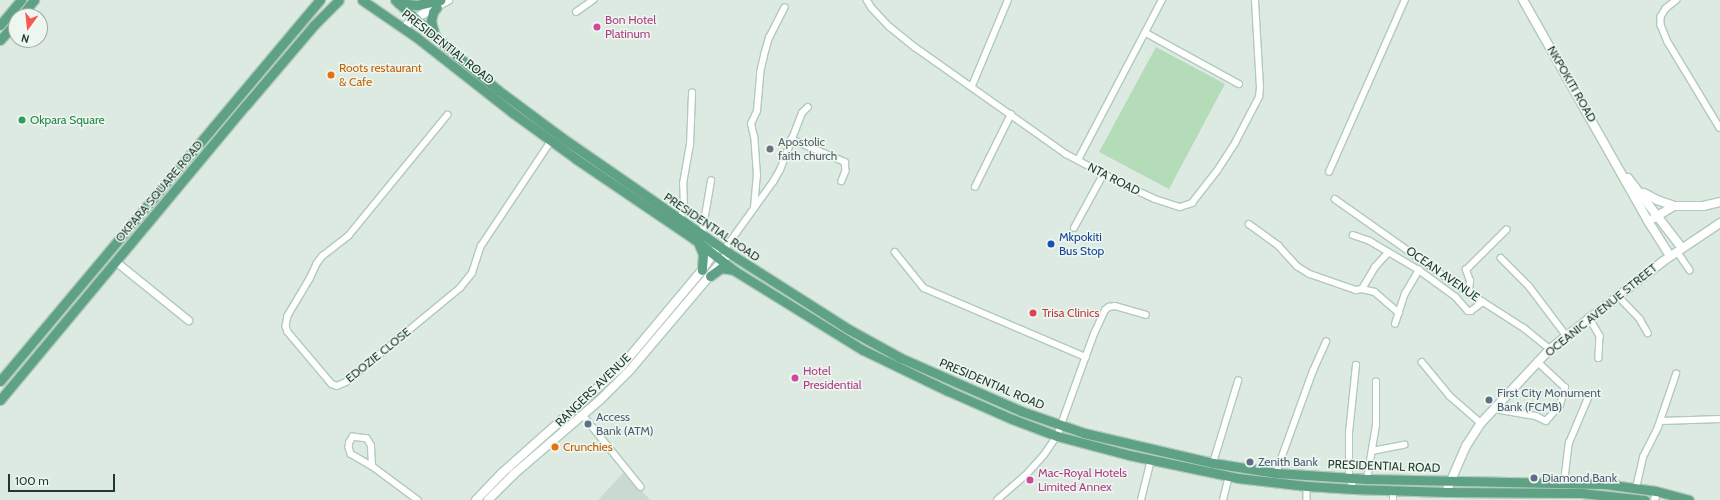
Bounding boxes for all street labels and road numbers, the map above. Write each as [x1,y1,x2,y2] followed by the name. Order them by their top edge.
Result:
[399,7,497,87] street label: PRESIDENTIAL ROAD
[1544,43,1600,125] street label: NKPOKITI ROAD
[112,137,206,245] street label: OKPARA SQUARE ROAD
[1085,160,1143,198] street label: NTA ROAD
[661,190,763,264] street label: PRESIDENTIAL ROAD
[1403,243,1483,305] street label: OCEAN AVENUE
[1542,260,1660,360] street label: OCEANIC AVENUE STREET
[343,324,413,386] street label: EDOZIE CLOSE
[552,350,634,430] street label: RANGERS AVENUE
[937,355,1047,413] street label: PRESIDENTIAL ROAD
[1327,457,1441,475] street label: PRESIDENTIAL ROAD

